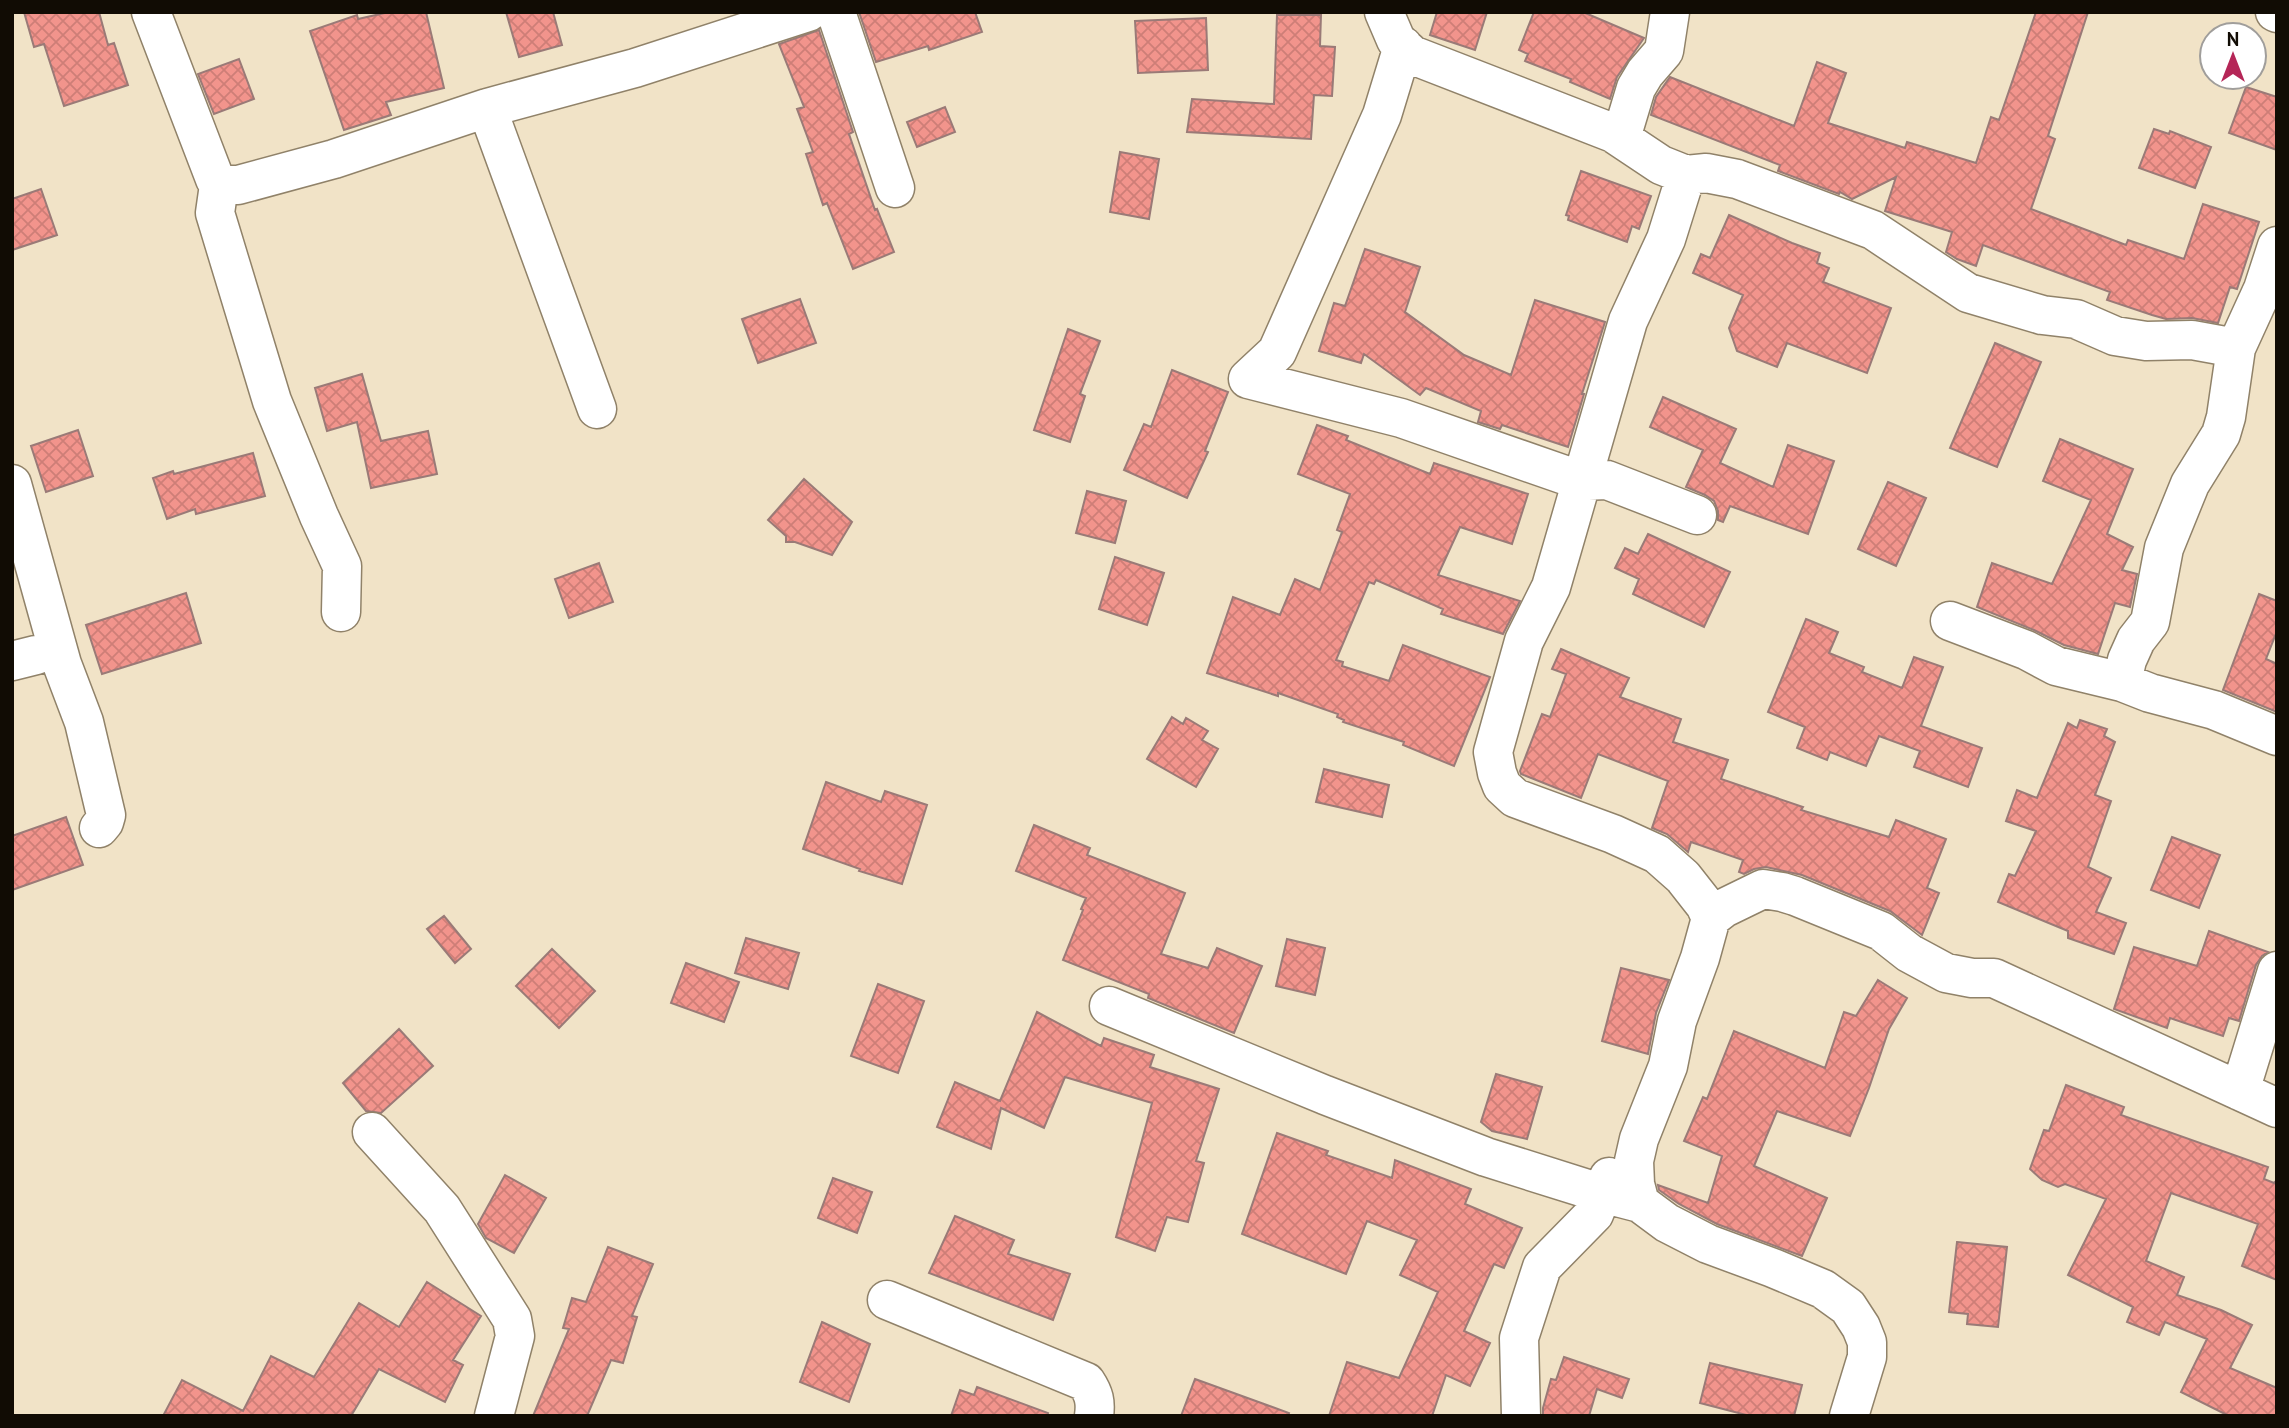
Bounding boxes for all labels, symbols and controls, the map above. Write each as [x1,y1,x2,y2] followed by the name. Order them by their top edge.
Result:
[2198,21,2268,91] north arrow
[2227,27,2239,51] text: N

